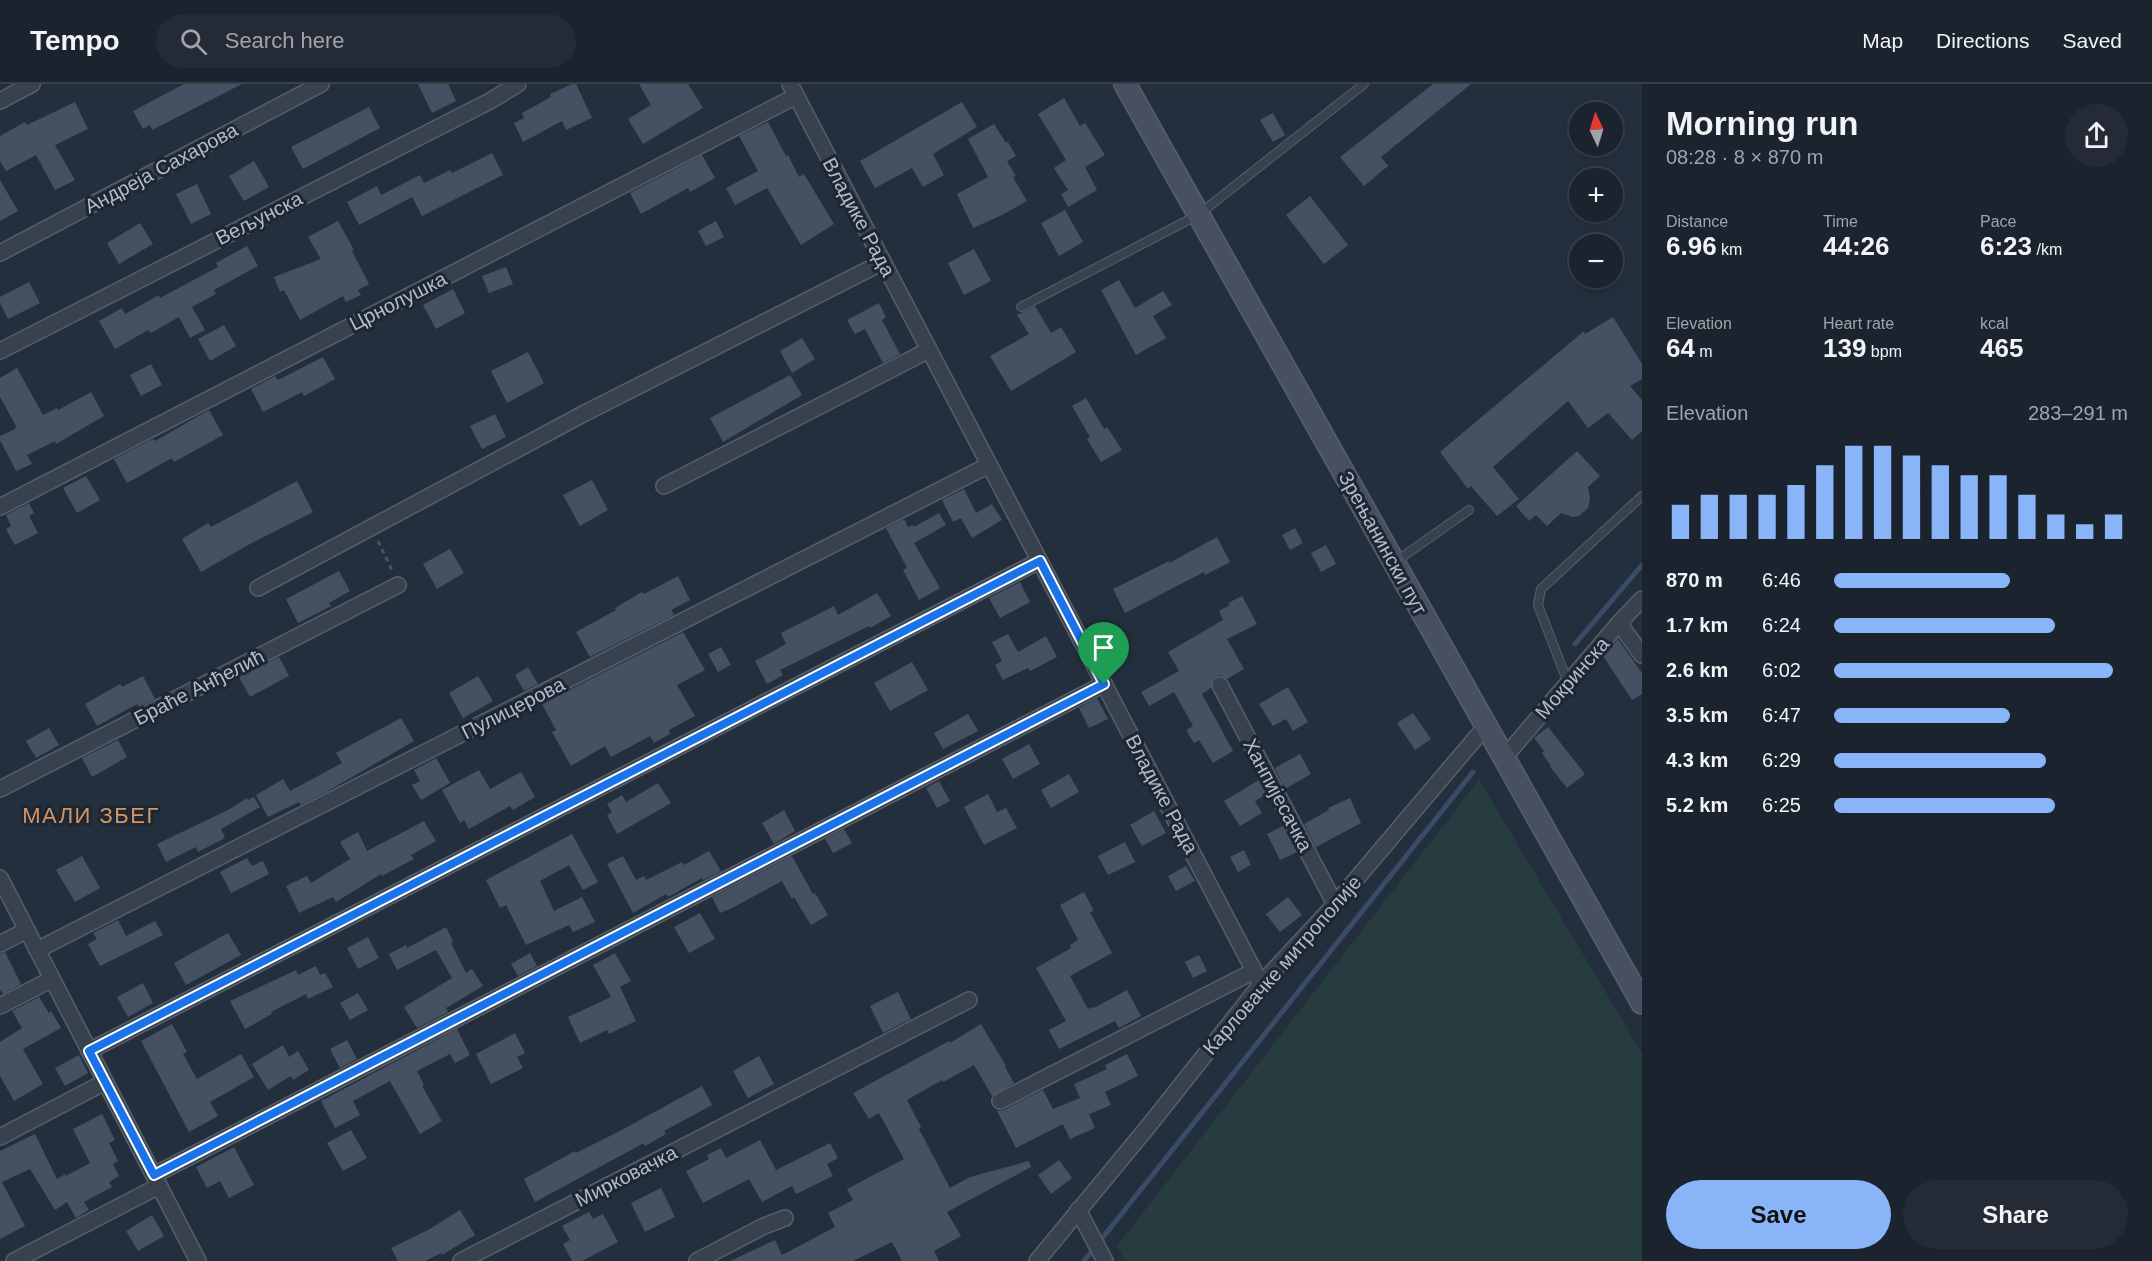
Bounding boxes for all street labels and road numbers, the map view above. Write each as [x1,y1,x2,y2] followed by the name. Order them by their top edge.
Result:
[81,118,242,218] street label: Андреја Сахарова
[818,154,900,281] street label: Владике Рада
[212,186,307,249] street label: Вељунска
[346,267,451,335] street label: Црнолушка
[1334,468,1432,618] street label: Зрењанински пут
[1531,632,1614,723] street label: Мокринска
[130,645,268,729] street label: Браће Анђелић
[458,672,569,743] street label: Пулицерова
[1121,731,1203,858] street label: Владике Рада
[1239,735,1317,856] street label: Ханпијесачка
[1198,871,1366,1059] street label: Карловачке митрополије
[572,1141,681,1211] street label: Мирковачка

